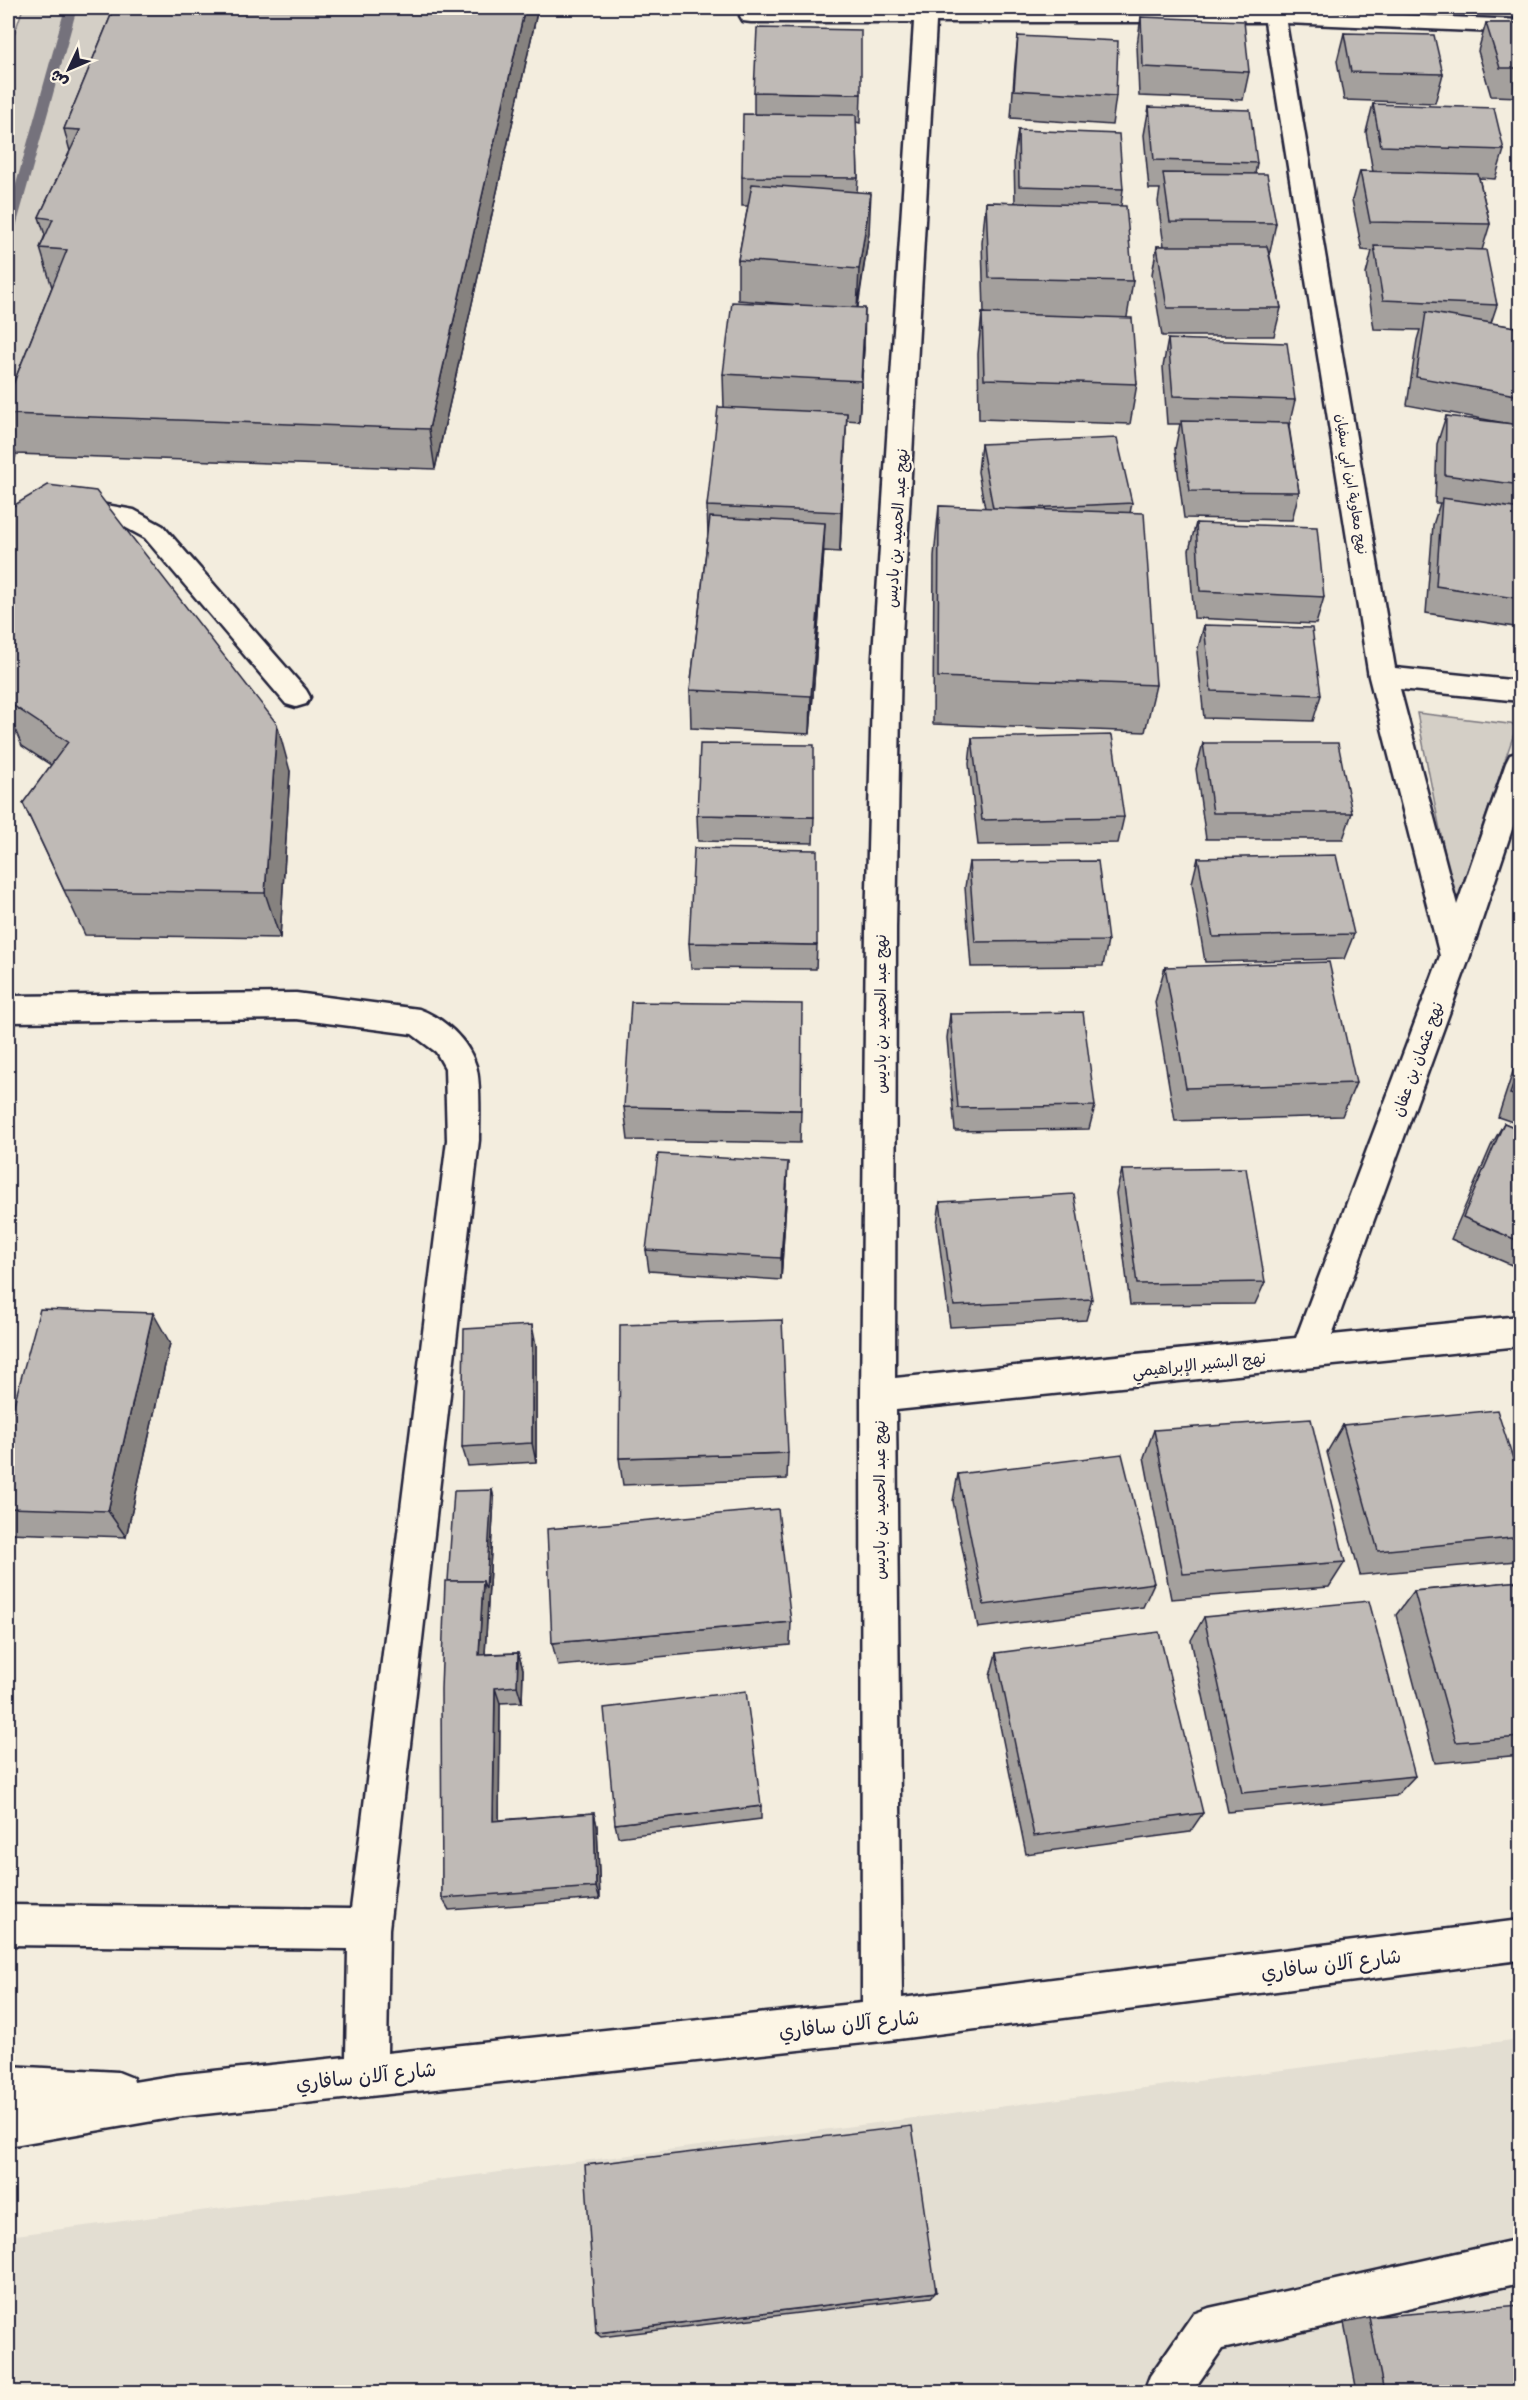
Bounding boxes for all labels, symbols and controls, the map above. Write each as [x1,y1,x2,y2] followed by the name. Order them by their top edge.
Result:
[39,39,99,99] north arrow
[46,65,72,91] text: ش
[1328,413,1371,556] street label: نهج معاوية ابن ابي سفيان
[882,448,913,608] street label: نهج عبد الحميد بن باديس
[872,934,891,1094] street label: نهج عبد الحميد بن باديس
[1389,1000,1448,1119] street label: نهج عثمان بن عفان
[1131,1349,1267,1386] street label: نهج البشير الإبراهيمي
[871,1420,890,1580] street label: نهج عبد الحميد بن باديس
[1260,1944,1403,1987] street label: شارع آلان سافاري
[778,2006,921,2046] street label: شارع آلان سافاري
[295,2058,438,2098] street label: شارع آلان سافاري

